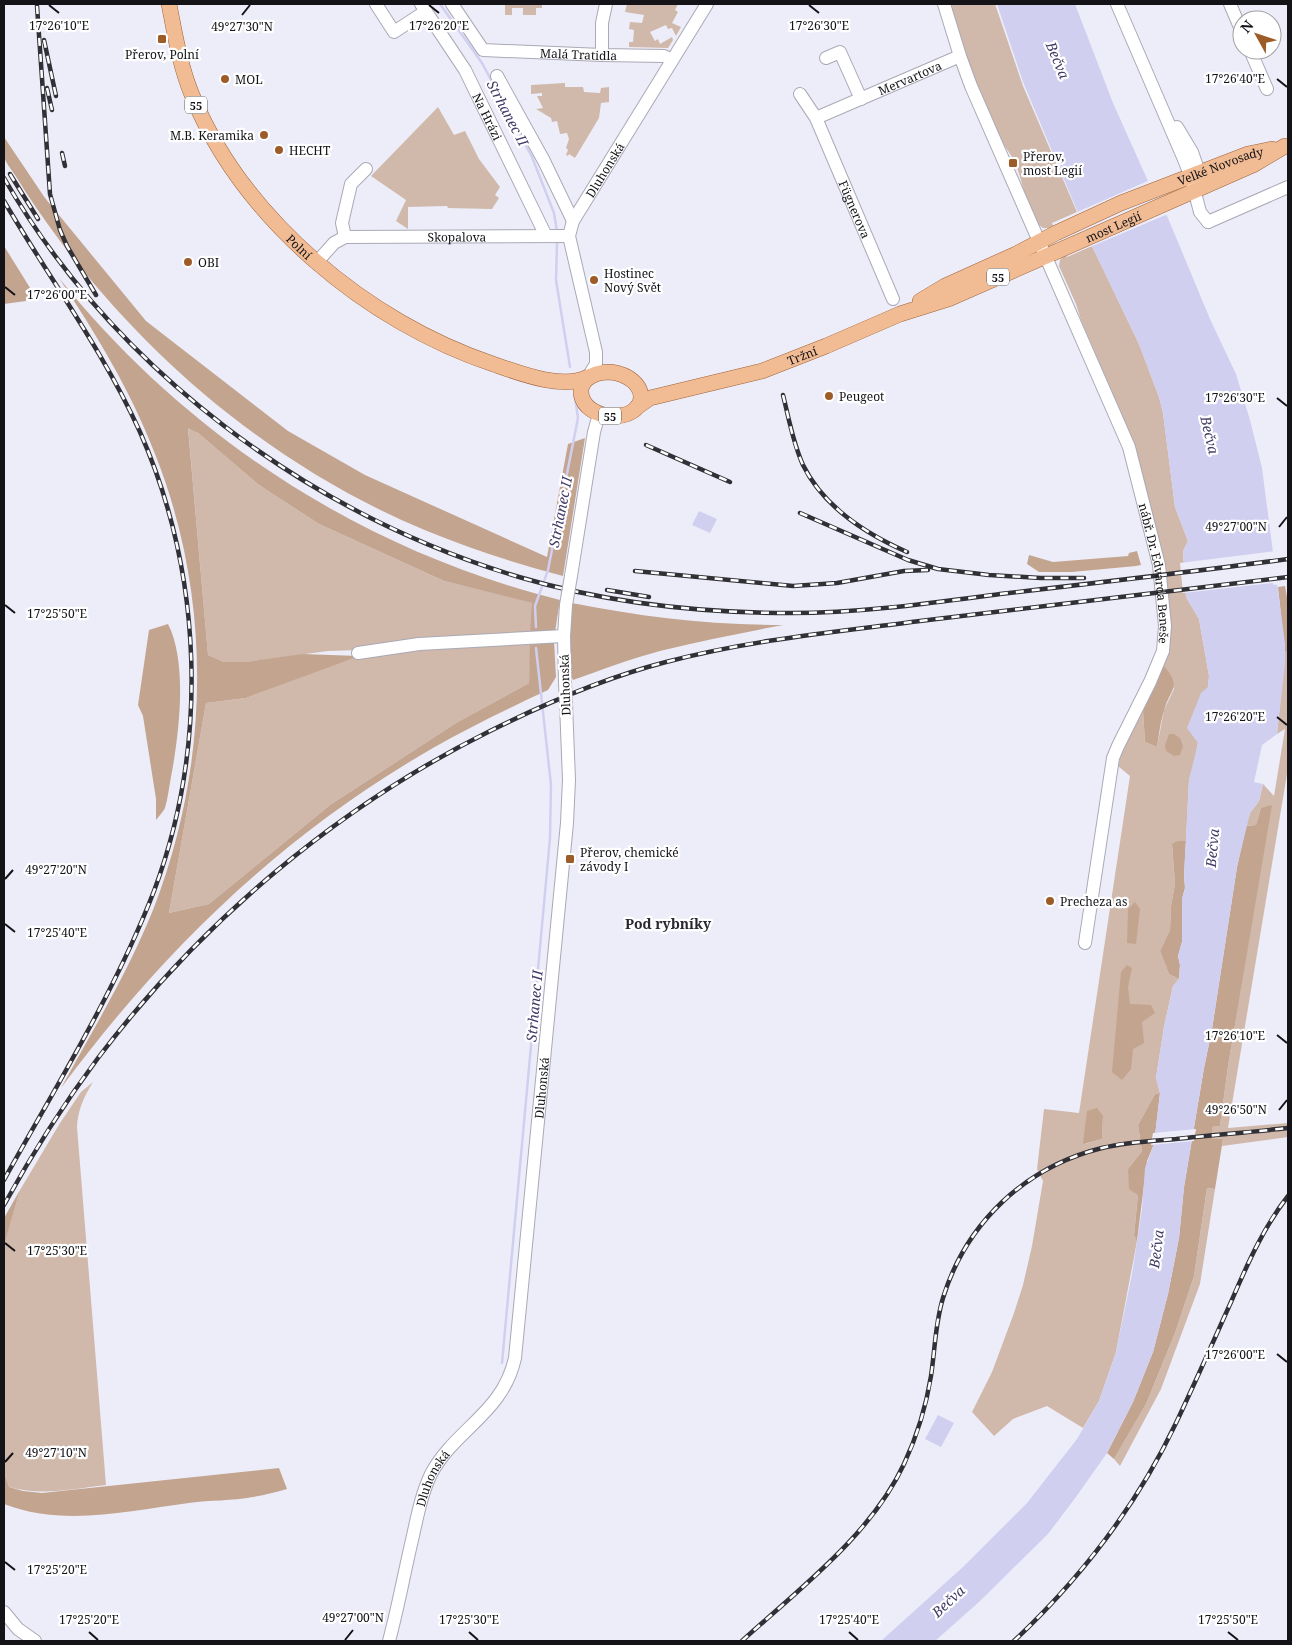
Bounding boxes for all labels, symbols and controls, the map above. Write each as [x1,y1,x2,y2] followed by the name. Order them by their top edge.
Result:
[1232,10,1282,60] north arrow
[1236,16,1257,37] text: N
[29,17,89,34] text: 17°26'10"E
[409,17,469,34] text: 17°26'20"E
[789,17,849,34] text: 17°26'30"E
[211,18,273,35] text: 49°27'30"N
[156,33,168,45] marker: Přerov, Polní
[1041,38,1075,82] water label: Bečva
[540,44,617,64] street label: Malá Tratidla
[125,46,199,63] place label: Přerov, Polní
[875,56,944,99] street label: Mervartova
[1205,70,1265,87] text: 17°26'40"E
[235,71,263,88] place label: MOL
[219,73,231,85] marker: MOL
[483,77,534,150] water label: Strhanec II
[469,90,506,143] street label: Na Hrázi
[185,96,207,114] road number: 55
[170,127,254,144] place label: M.B. Keramika
[258,129,270,141] marker: M.B. Keramika
[581,139,628,201] street label: Dluhonská
[289,142,331,159] place label: HECHT
[1175,143,1265,189] street label: Velké Novosady
[273,144,285,156] marker: HECHT
[1023,148,1082,179] place label: Přerov, most Legií
[1007,157,1019,169] marker: Přerov, most Legií
[835,178,875,241] street label: Fügnerova
[1083,207,1144,246] street label: most Legií
[428,228,487,245] street label: Skopalova
[283,230,316,263] street label: Polní
[198,254,219,271] place label: OBI
[182,256,194,268] marker: OBI
[604,265,661,296] place label: Hostinec Nový Svět
[987,268,1009,286] road number: 55
[588,274,600,286] marker: Hostinec Nový Svět
[27,286,87,303] text: 17°26'00"E
[785,342,820,369] street label: Tržní
[839,388,884,405] place label: Peugeot
[1205,389,1265,406] text: 17°26'30"E
[823,390,835,402] marker: Peugeot
[599,408,621,424] road number: 55
[1196,413,1224,457] water label: Bečva
[544,474,576,549] water label: Strhanec II
[1135,501,1173,645] street label: nábř. Dr. Edvarda Beneše
[1205,518,1267,535] text: 49°27'00"N
[27,605,87,622] text: 17°25'50"E
[555,654,575,716] street label: Dluhonská
[1205,708,1265,725] text: 17°26'20"E
[1201,827,1223,869] water label: Bečva
[580,844,679,875] place label: Přerov, chemické závody I
[564,853,576,865] marker: Přerov, chemické závody I
[25,861,87,878] text: 49°27'20"N
[1060,893,1127,910] place label: Precheza as
[1044,895,1056,907] marker: Precheza as
[625,914,712,933] district label: Pod rybníky
[27,924,87,941] text: 17°25'40"E
[521,969,547,1043] water label: Strhanec II
[1205,1027,1265,1044] text: 17°26'10"E
[530,1056,553,1119] street label: Dluhonská
[1205,1101,1267,1118] text: 49°26'50"N
[1144,1228,1168,1270] water label: Bečva
[27,1242,87,1259] text: 17°25'30"E
[1205,1346,1265,1363] text: 17°26'00"E
[25,1444,87,1461] text: 49°27'10"N
[411,1446,453,1509] street label: Dluhonská
[27,1561,87,1578] text: 17°25'20"E
[927,1580,969,1622] water label: Bečva
[322,1609,384,1626] text: 49°27'00"N
[59,1611,119,1628] text: 17°25'20"E
[439,1611,499,1628] text: 17°25'30"E
[819,1611,879,1628] text: 17°25'40"E
[1198,1611,1258,1628] text: 17°25'50"E

